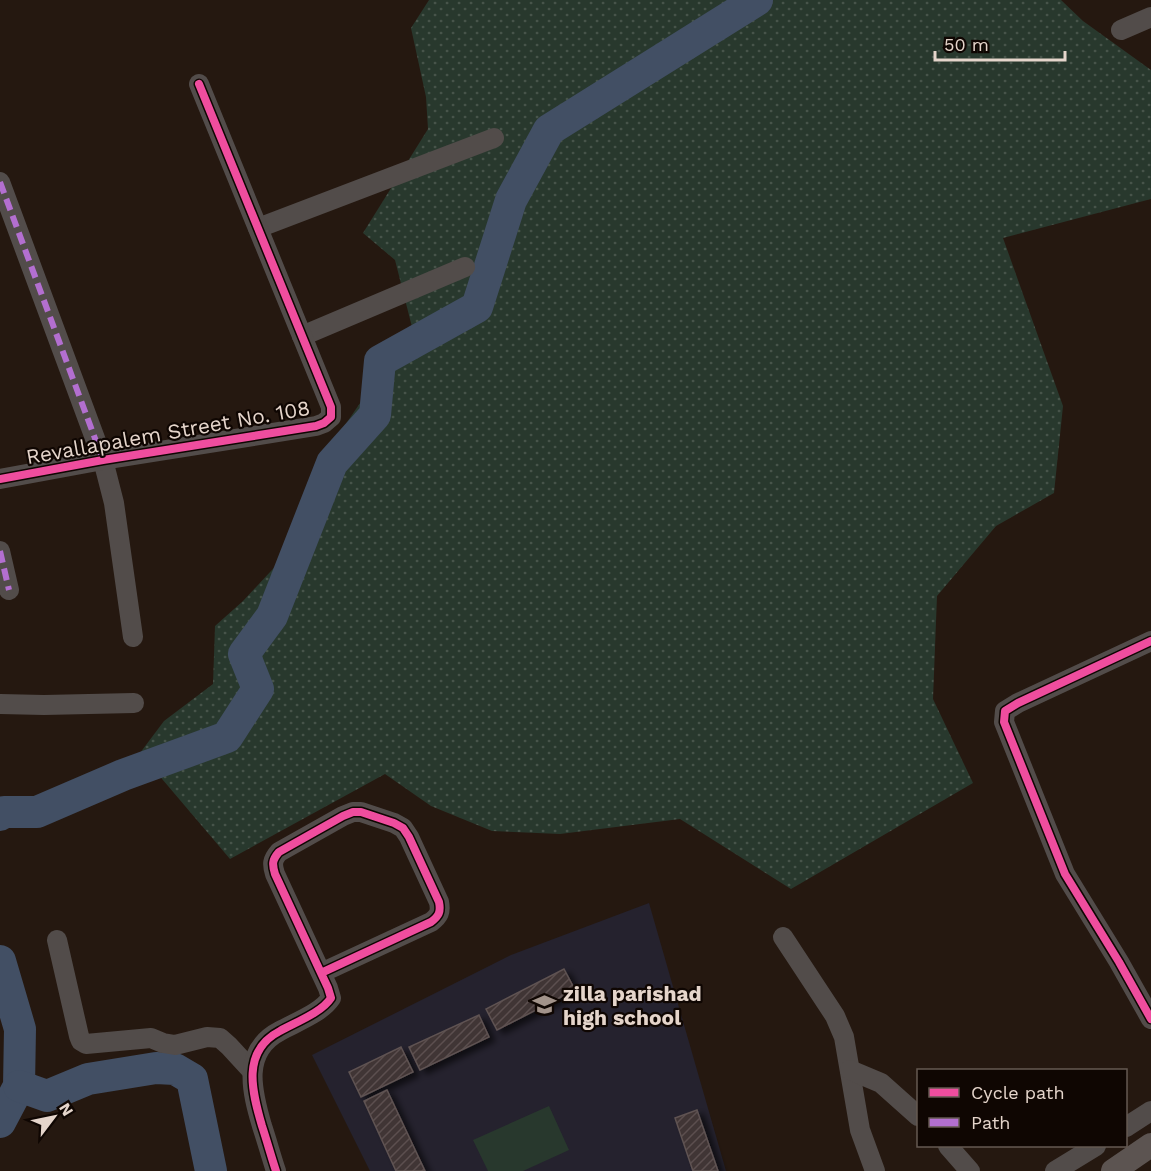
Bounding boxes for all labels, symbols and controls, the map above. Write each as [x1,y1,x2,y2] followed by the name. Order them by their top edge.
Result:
[935,24,1066,62] scale bar
[944,34,989,55] text: 50 m
[24,395,312,469] street label: Revallapalem Street No. 108
[563,981,702,1030] place label: zilla parishad high school
[532,992,558,1018] school or university icon: zilla parishad high school
[917,1069,1127,1147] legend
[971,1082,1065,1103] text: Cycle path
[24,1087,84,1147] north arrow
[55,1099,77,1119] text: N
[971,1112,1011,1133] text: Path

